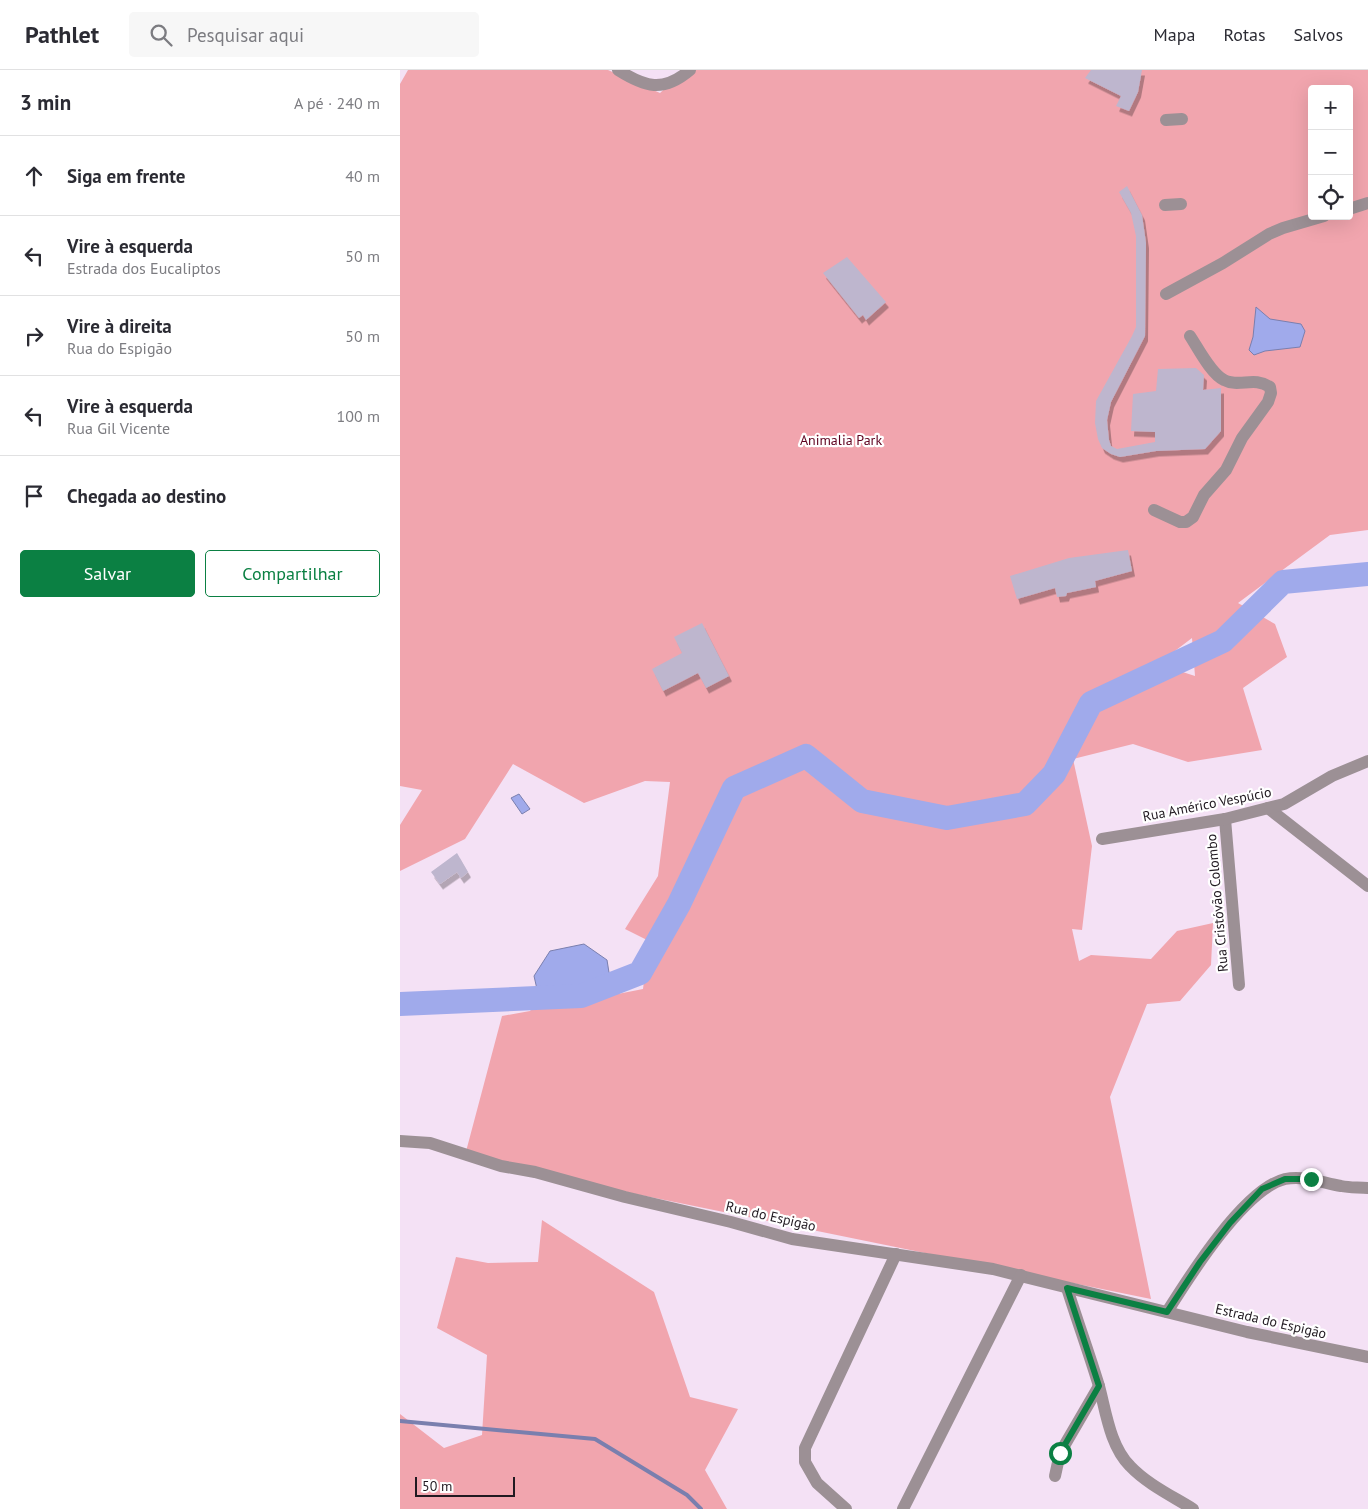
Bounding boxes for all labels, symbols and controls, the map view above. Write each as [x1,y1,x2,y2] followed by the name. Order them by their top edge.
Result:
[129,12,479,57] search box
[25,19,99,50] text: Pathlet
[147,21,175,49] icon: search
[187,23,304,47] text: Pesquisar aqui
[1154,23,1195,46] text: Mapa
[1223,23,1266,46] text: Rotas
[1294,23,1343,46] text: Salvos
[1308,85,1353,220] map controls
[1308,85,1353,130] button: +
[20,89,71,116] text: 3 min
[294,93,380,113] text: A pé · 240 m
[1308,130,1353,175] button: −
[20,162,48,190] icon: ahead
[67,164,185,188] text: Siga em frente
[345,166,380,186] text: 40 m
[1308,175,1353,220] button: locate
[67,234,193,258] text: Vire à esquerda
[20,242,48,270] icon: left
[345,246,380,266] text: 50 m
[67,258,221,278] text: Estrada dos Eucaliptos
[67,314,172,338] text: Vire à direita
[20,322,48,350] icon: right
[345,326,380,346] text: 50 m
[67,338,172,358] text: Rua do Espigão
[67,394,193,418] text: Vire à esquerda
[20,402,48,430] icon: left
[337,406,380,426] text: 100 m
[67,418,170,438] text: Rua Gil Vicente
[800,431,882,449] park label: Animalia Park
[20,482,48,510] icon: arrive
[67,484,226,508] text: Chegada ao destino
[20,550,195,597] button: Salvar
[205,550,380,597] button: Compartilhar
[1141,783,1273,825] street label: Rua Américo Vespúcio
[1202,833,1232,973] street label: Rua Cristóvão Colombo
[1300,1168,1323,1191] route end
[724,1197,818,1235] street label: Rua do Espigão
[1214,1299,1328,1343] street label: Estrada do Espigão
[1049,1442,1072,1465] route start
[415,1474,515,1497] scale bar
[422,1477,452,1495] text: 50 m

